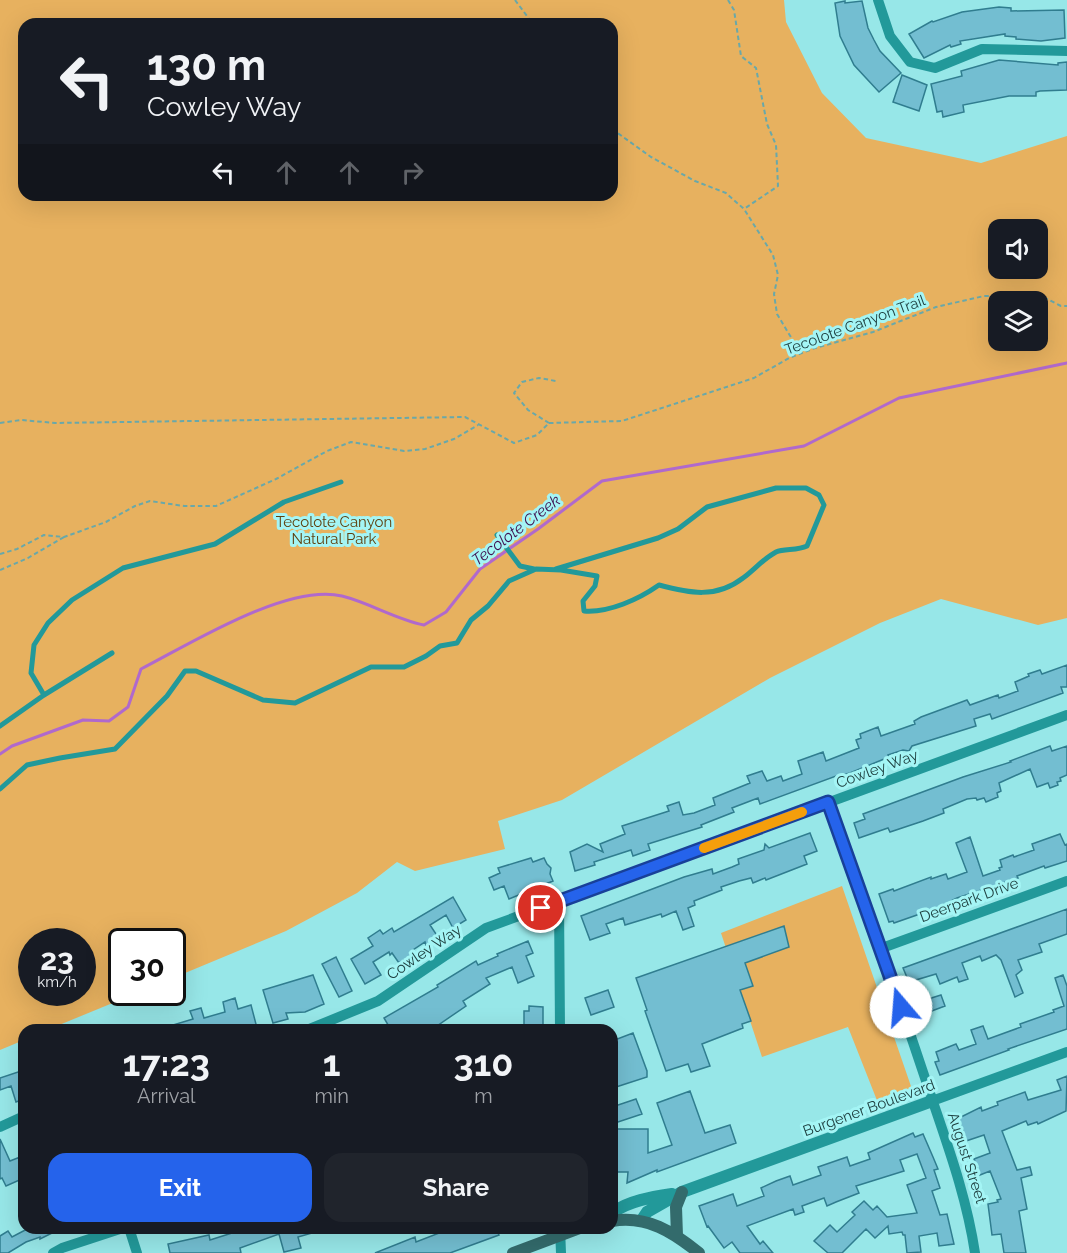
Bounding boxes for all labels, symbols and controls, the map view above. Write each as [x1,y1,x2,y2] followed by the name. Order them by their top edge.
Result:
[147,41,266,90] text: 130 m
[48,42,126,120] icon: left
[147,91,301,122] text: Cowley Way
[207,156,240,189] icon: left
[270,156,303,189] icon: ahead
[333,156,366,189] icon: ahead
[396,156,429,189] icon: right
[988,219,1048,351] map controls
[988,219,1048,279] button: sound
[782,291,929,359] street label: Tecolote Canyon Trail
[988,291,1048,351] button: layers
[468,490,564,569] water label: Tecolote Creek
[276,513,392,548] park label: Tecolote Canyon Natural Park
[834,746,920,792] street label: Cowley Way
[917,874,1021,926] street label: Deerpark Drive
[515,882,566,933] pin
[524,891,557,924] icon: arrive
[383,921,465,983] street label: Cowley Way
[108,928,186,1006] speed limit sign: 30
[40,942,74,977] text: 23
[37,973,77,991] text: km/h
[869,975,933,1039] position arrow
[123,1042,210,1084] text: 17:23
[323,1042,341,1084] text: 1
[453,1042,513,1084] text: 310
[801,1076,937,1140] street label: Burgener Boulevard
[137,1084,196,1108] text: Arrival
[314,1084,349,1108] text: min
[474,1084,493,1108] text: m
[944,1110,990,1206] street label: August Street
[48,1153,312,1222] button: Exit
[324,1153,588,1222] button: Share

